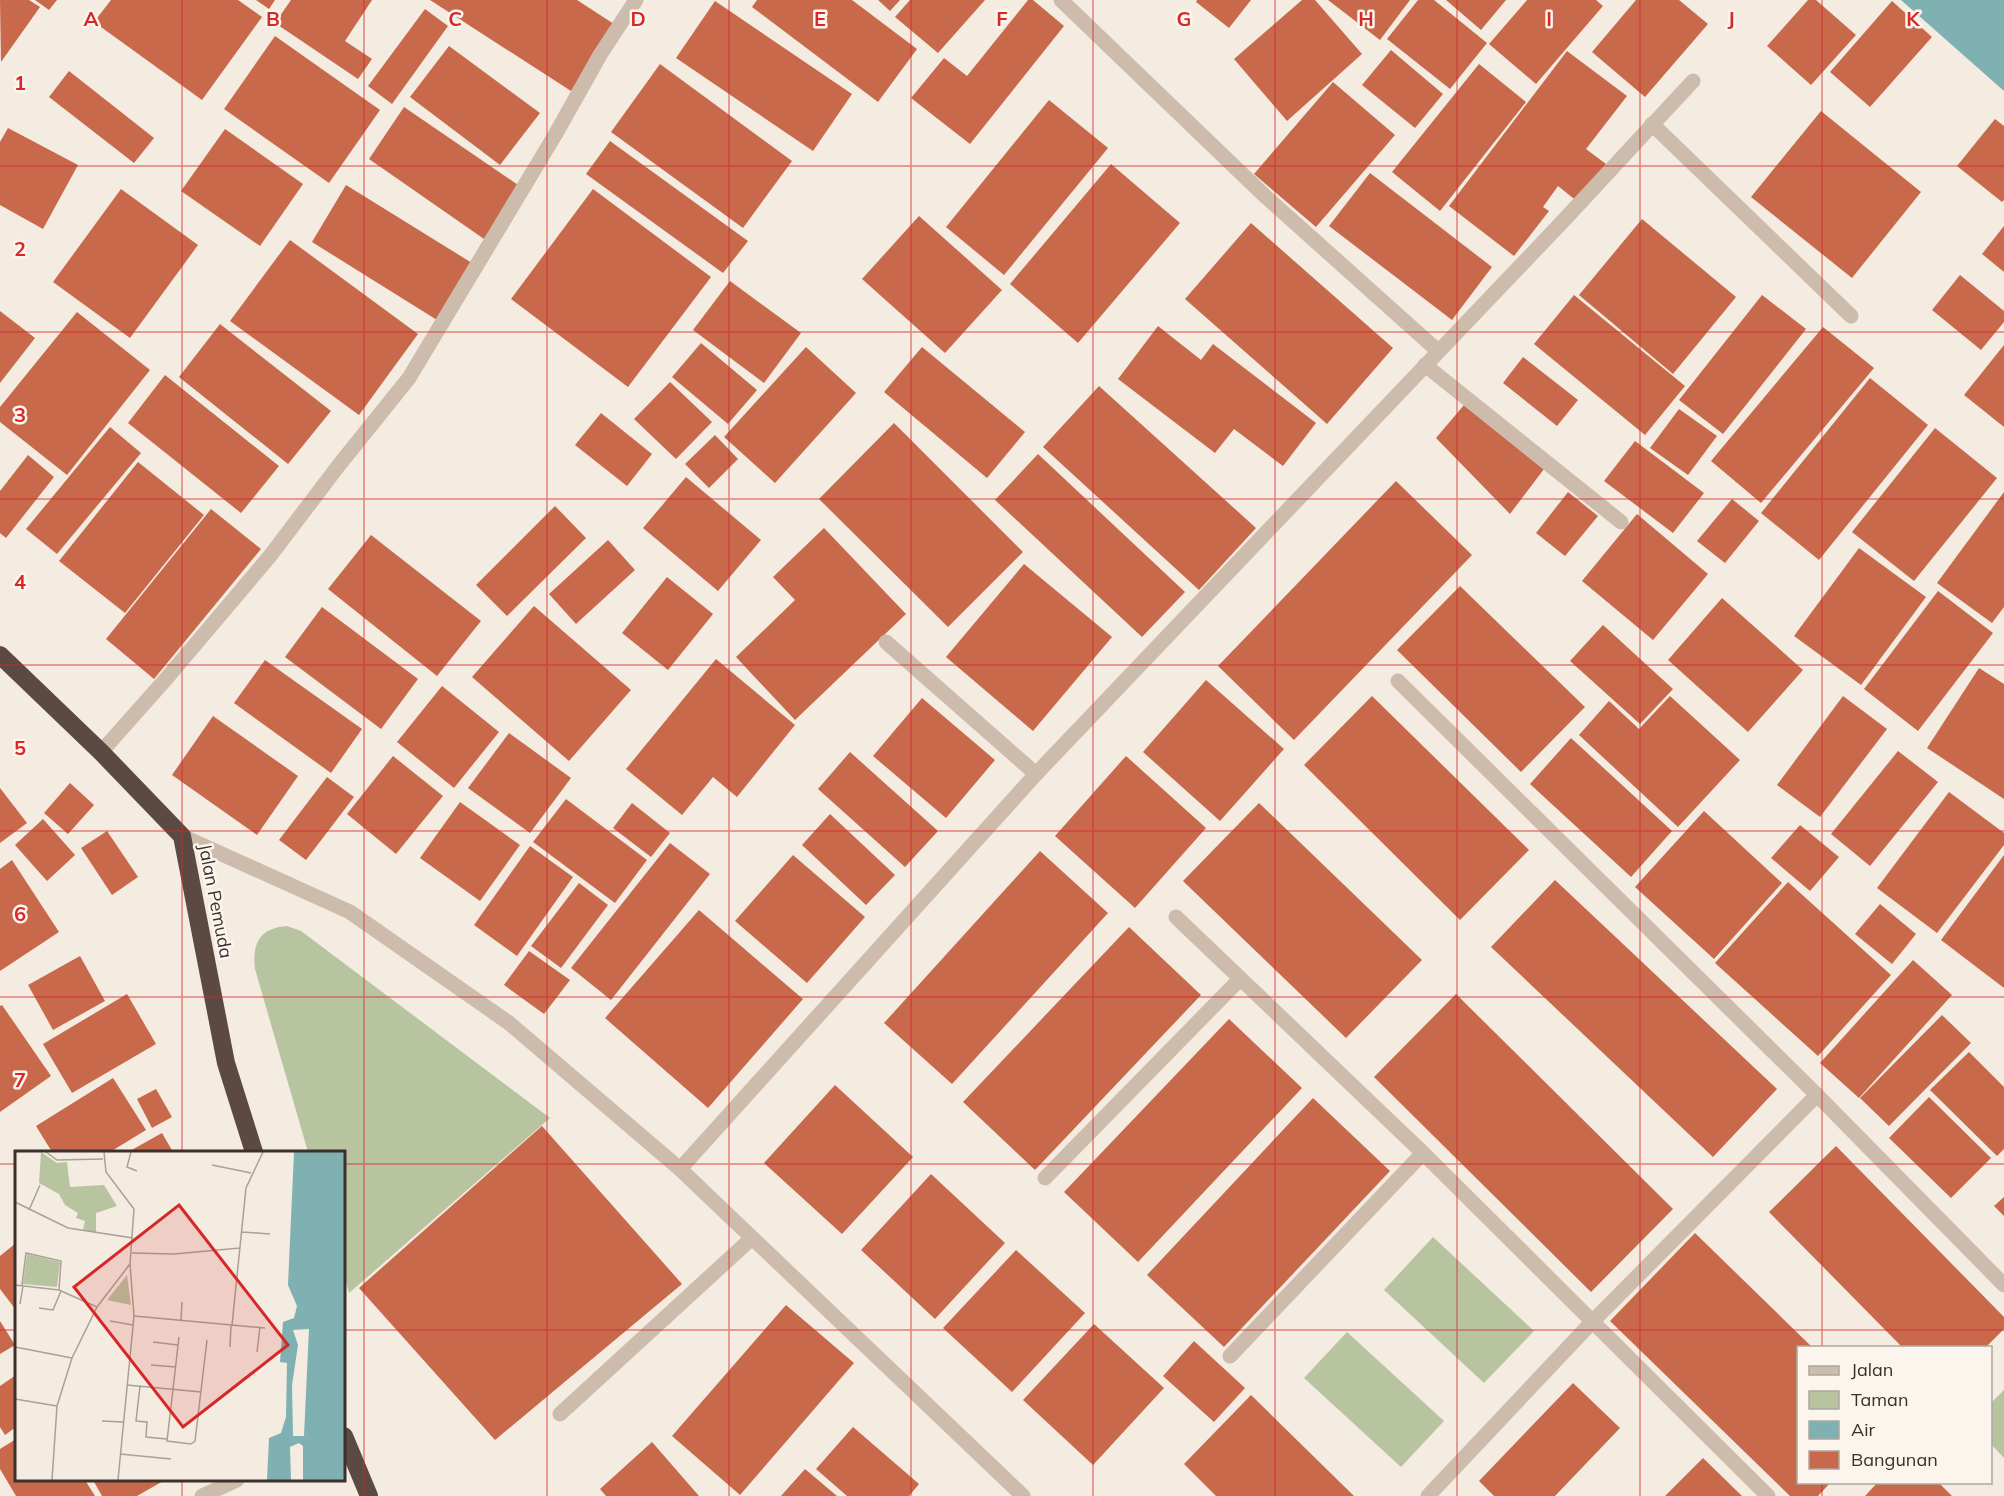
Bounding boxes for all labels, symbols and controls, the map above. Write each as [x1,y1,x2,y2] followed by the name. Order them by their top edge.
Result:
[84,6,99,31] text: A
[266,6,280,31] text: B
[448,6,462,31] text: C
[630,6,646,31] text: D
[814,6,826,31] text: E
[996,6,1008,31] text: F
[1177,6,1191,31] text: G
[1358,6,1374,31] text: H
[1546,6,1552,31] text: I
[1727,6,1735,31] text: J
[1906,6,1920,31] text: K
[14,70,26,95] text: 1
[14,236,26,261] text: 2
[14,402,26,427] text: 3
[14,569,26,594] text: 4
[14,735,26,760] text: 5
[194,842,238,960] street label: Jalan Pemuda
[14,901,26,926] text: 6
[14,1067,26,1092] text: 7
[15,1151,345,1481] inset map
[1797,1346,1992,1484] legend
[1851,1358,1893,1381] text: Jalan
[1851,1388,1908,1411] text: Taman
[1851,1418,1876,1441] text: Air
[1851,1448,1938,1471] text: Bangunan

